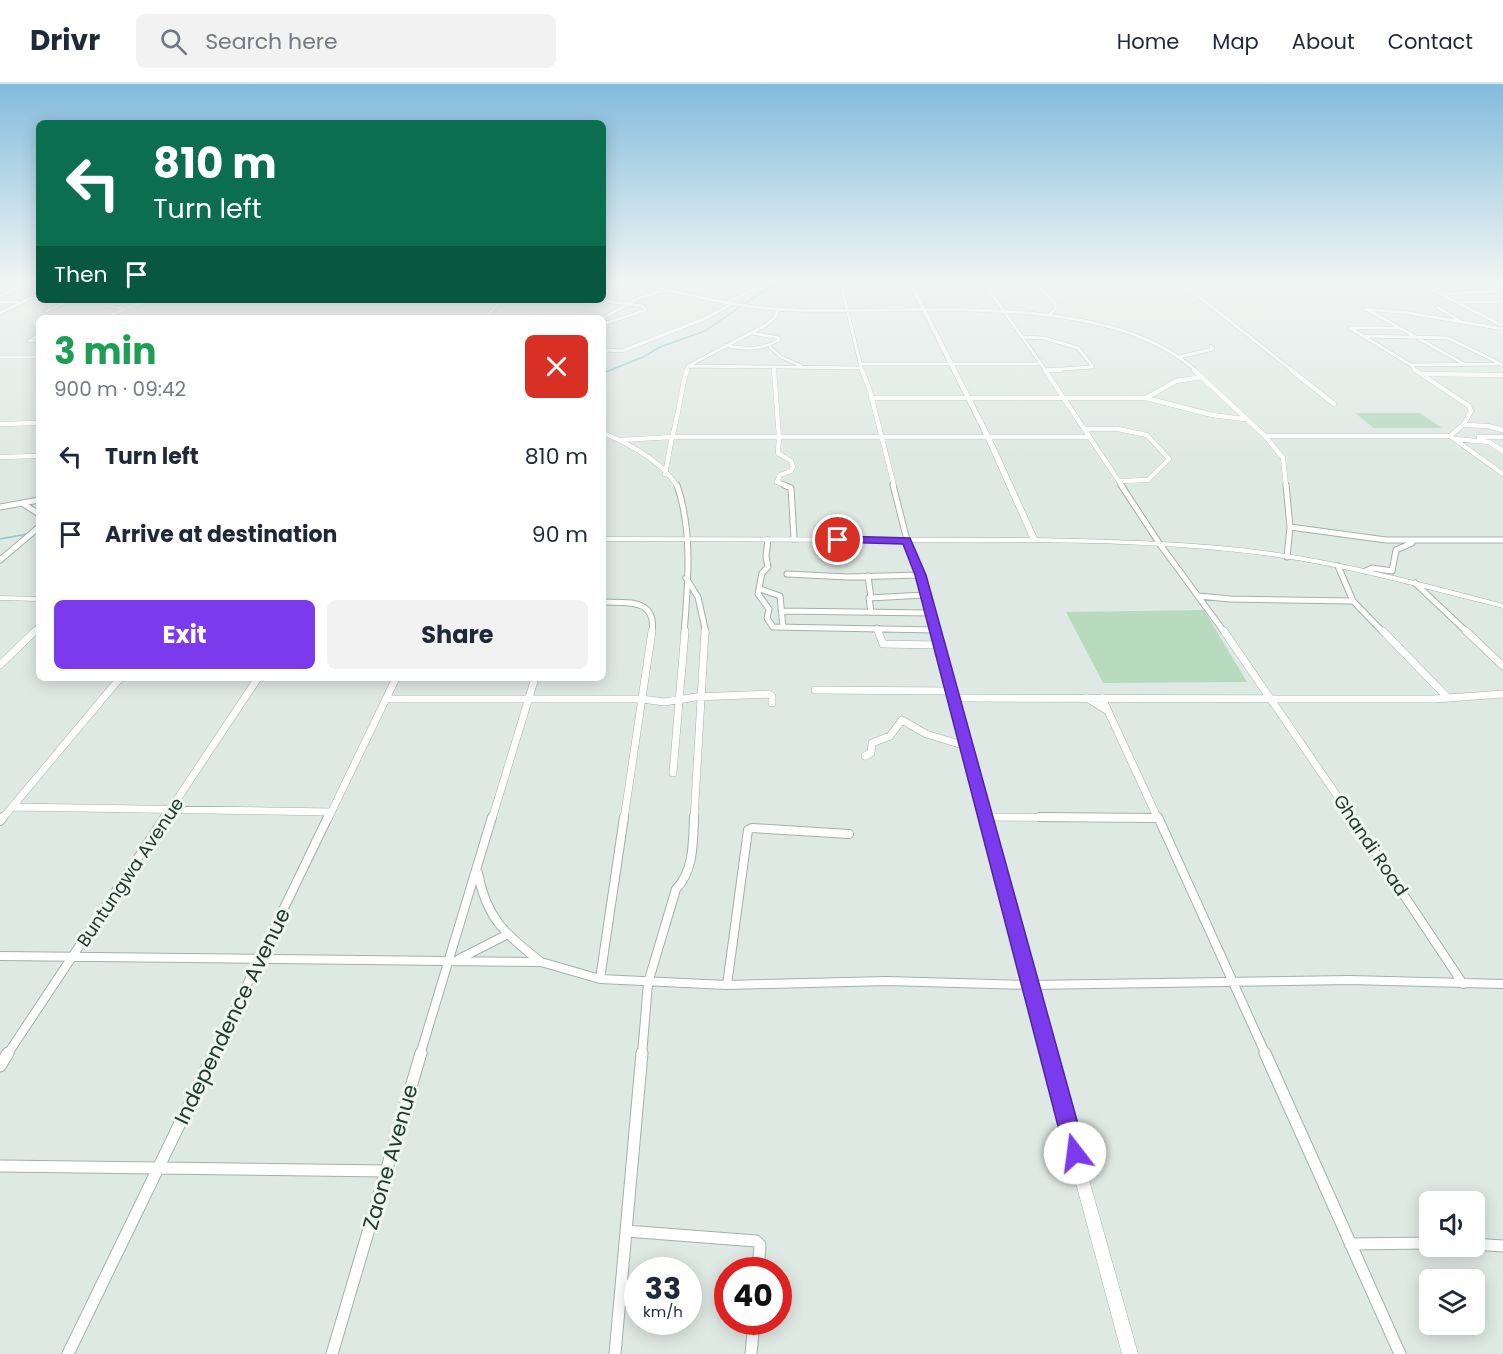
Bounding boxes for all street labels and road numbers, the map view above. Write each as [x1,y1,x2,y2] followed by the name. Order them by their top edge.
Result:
[1328,789,1414,901] street label: Ghandi Road
[71,792,189,952] street label: Buntungwa Avenue
[167,903,297,1129] street label: Independence Avenue
[355,1081,425,1233] street label: Zaone Avenue

